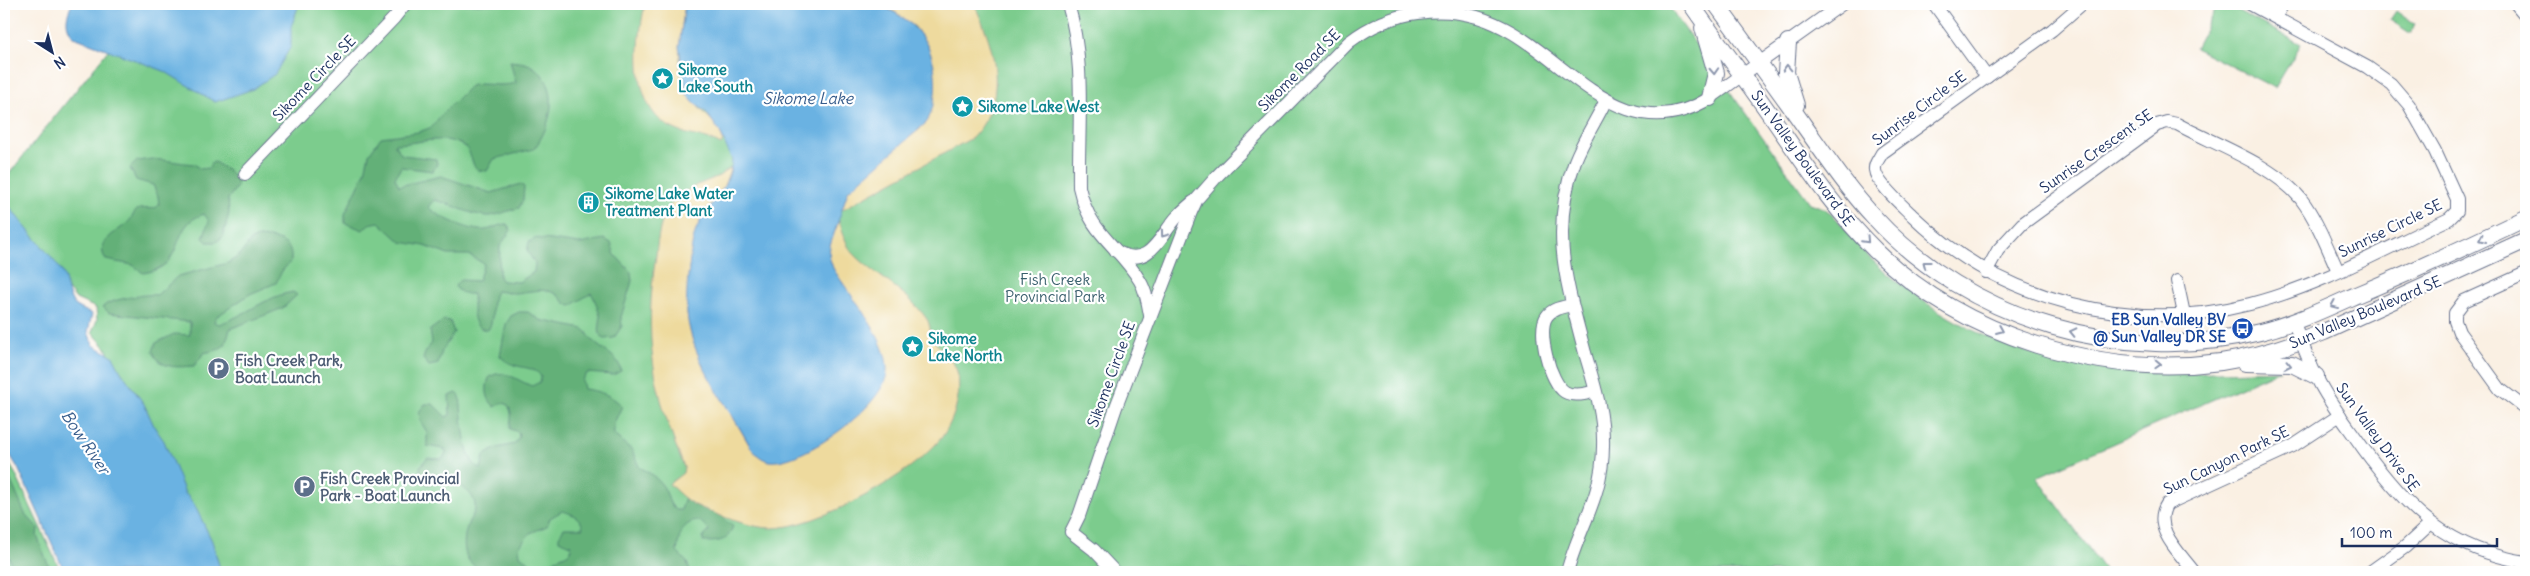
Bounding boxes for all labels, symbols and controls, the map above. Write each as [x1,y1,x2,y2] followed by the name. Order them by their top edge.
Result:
[1254,25,1344,115] street label: Sikome Road SE
[28,28,78,78] north arrow
[268,31,360,125] street label: Sikome Circle SE
[50,52,69,73] text: N
[678,60,753,96] place label: Sikome Lake South
[1781,64,1792,72] one-way arrow
[650,66,674,90] place icon: Sikome Lake South
[1868,66,1970,150] street label: Sunrise Circle SE
[1709,68,1720,76] one-way arrow
[1747,86,1859,230] street label: Sun Valley Boulevard SE
[763,88,855,108] water label: Sikome Lake
[950,94,974,118] place icon: Sikome Lake West
[978,97,1100,116] place label: Sikome Lake West
[2036,105,2156,197] street label: Sunrise Crescent SE
[605,184,735,220] place label: Sikome Lake Water Treatment Plant
[577,190,601,214] building icon: Sikome Lake Water Treatment Plant
[2335,195,2445,261] street label: Sunrise Circle SE
[1161,228,1170,238] one-way arrow
[2478,233,2487,243] one-way arrow
[1860,235,1869,244] one-way arrow
[1923,262,1932,270] one-way arrow
[1005,270,1105,306] park label: Fish Creek Provincial Park
[2286,271,2444,353] street label: Sun Valley Boulevard SE
[2330,298,2339,309] one-way arrow
[2093,310,2227,347] place label: EB Sun Valley BV @ Sun Valley DR SE
[2230,316,2254,340] bus stop icon: EB Sun Valley BV @ Sun Valley DR SE
[1083,318,1139,430] street label: Sikome Circle SE
[1995,324,2004,335] one-way arrow
[2068,327,2077,338] one-way arrow
[928,329,1003,365] place label: Sikome Lake North
[900,335,924,359] place icon: Sikome Lake North
[235,351,343,387] place label: Fish Creek Park, Boat Launch
[207,357,231,381] parking icon: Fish Creek Park, Boat Launch
[2154,359,2162,370] one-way arrow
[2283,359,2292,369] one-way arrow
[2332,379,2424,495] street label: Sun Valley Drive SE
[57,406,116,480] water label: Bow River
[2160,421,2292,499] street label: Sun Canyon Park SE
[320,469,459,505] place label: Fish Creek Provincial Park - Boat Launch
[292,475,316,499] parking icon: Fish Creek Provincial Park - Boat Launch
[2342,516,2498,548] scale bar
[2350,523,2392,542] text: 100 m

